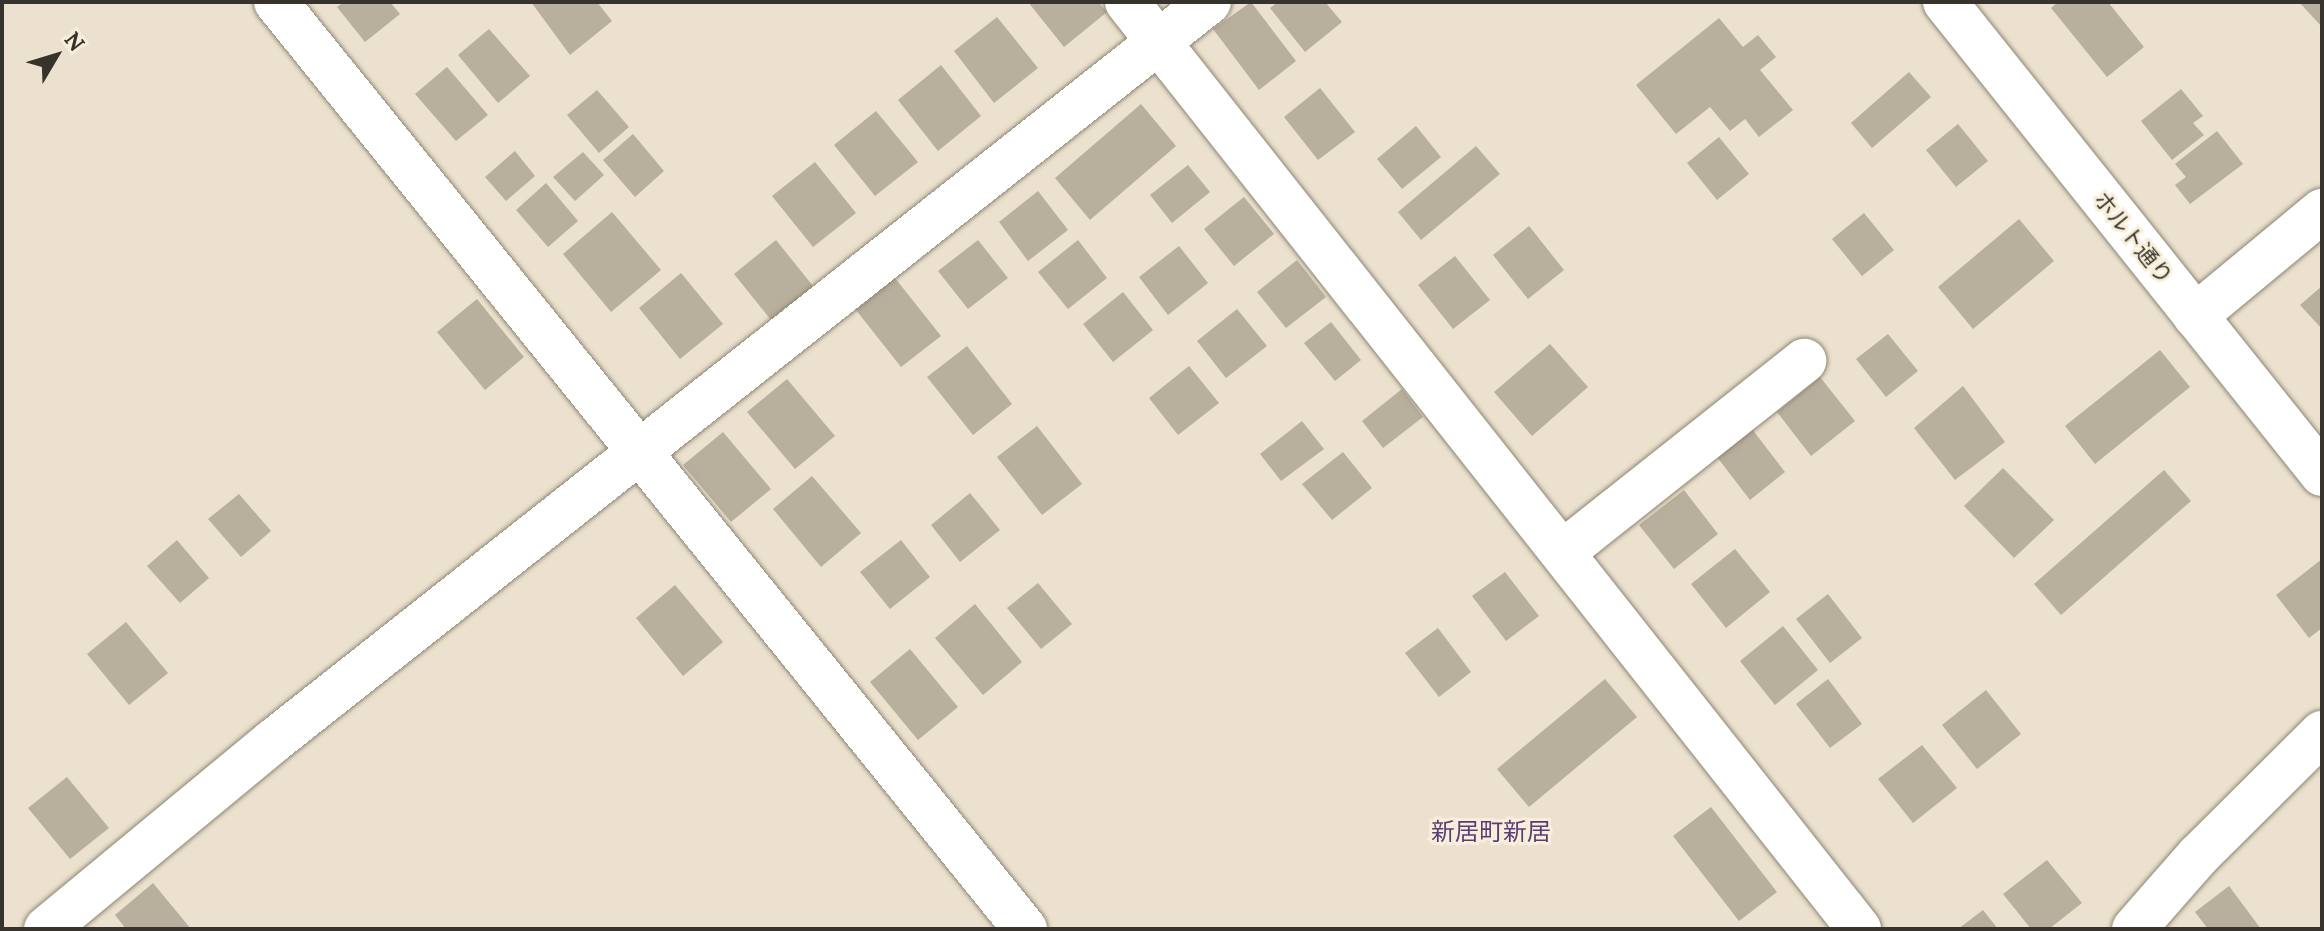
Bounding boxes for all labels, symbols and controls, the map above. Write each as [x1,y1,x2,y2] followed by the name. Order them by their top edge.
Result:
[16,16,96,96] north arrow
[59,26,91,57] text: N
[2088,187,2178,289] street label: ホルト通り
[1431,818,1551,846] district label: 新居町新居

